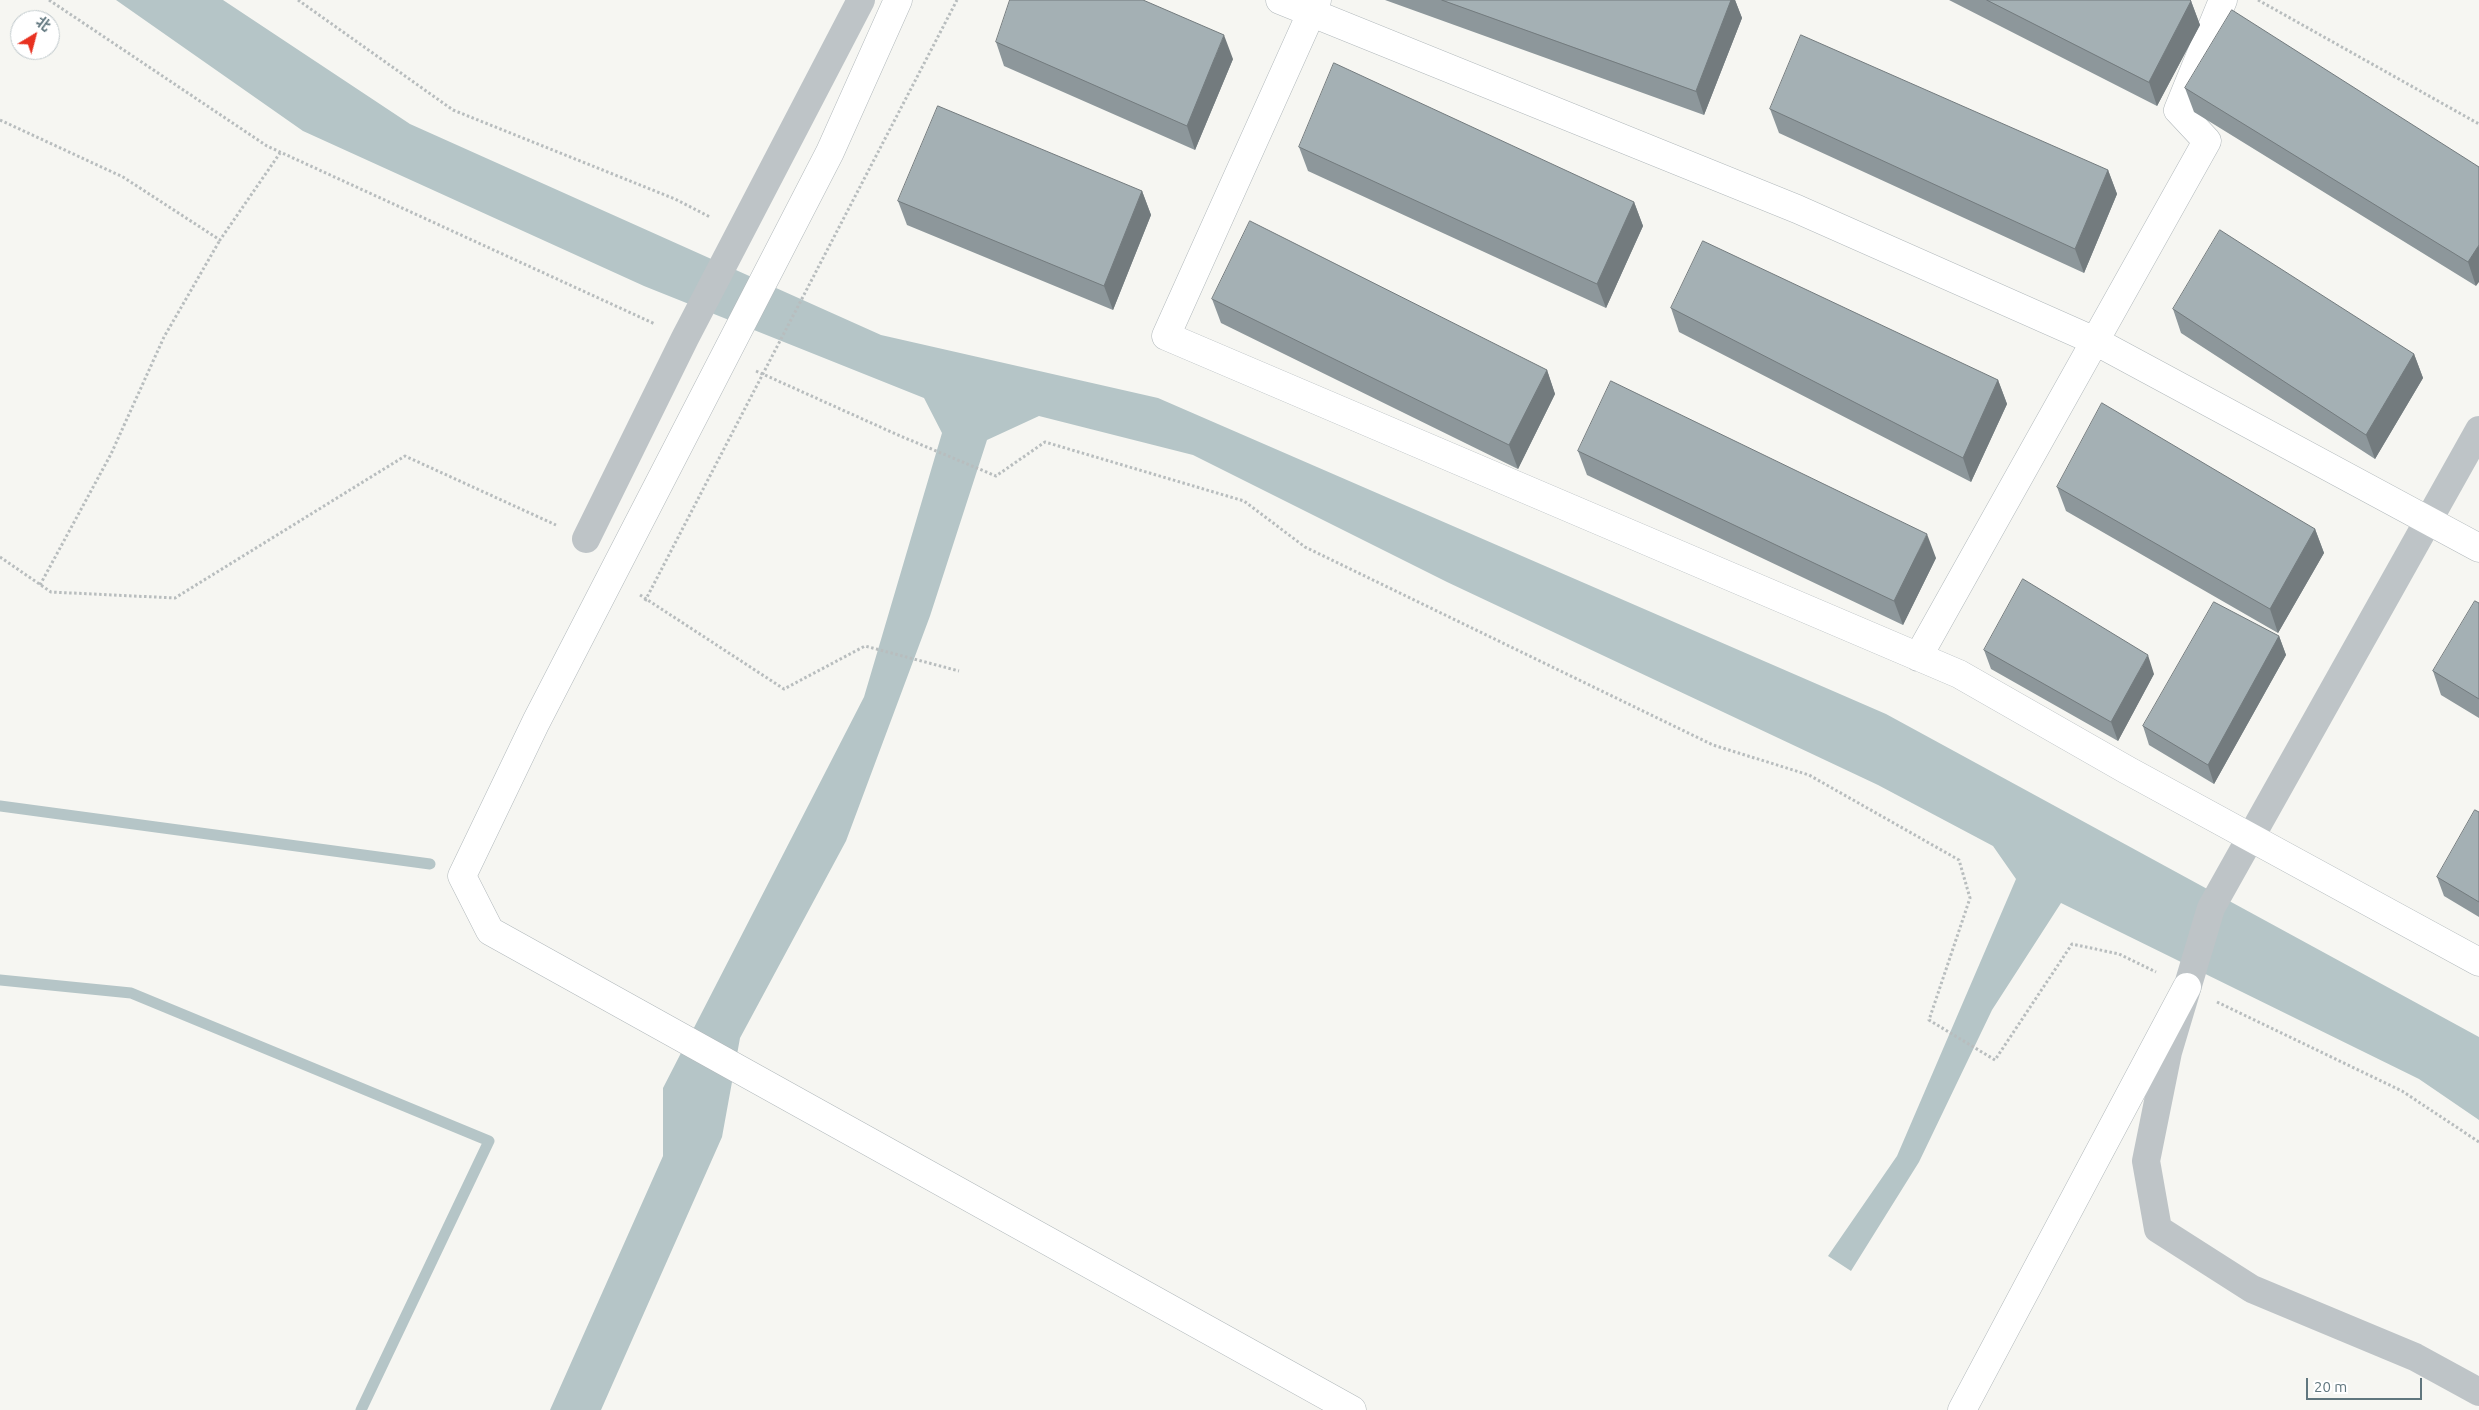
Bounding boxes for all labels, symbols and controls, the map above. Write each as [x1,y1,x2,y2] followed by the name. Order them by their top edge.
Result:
[10,10,60,60] north arrow
[33,13,54,34] text: 北
[2309,1368,2425,1400] scale bar
[2314,1378,2347,1395] text: 20 m

